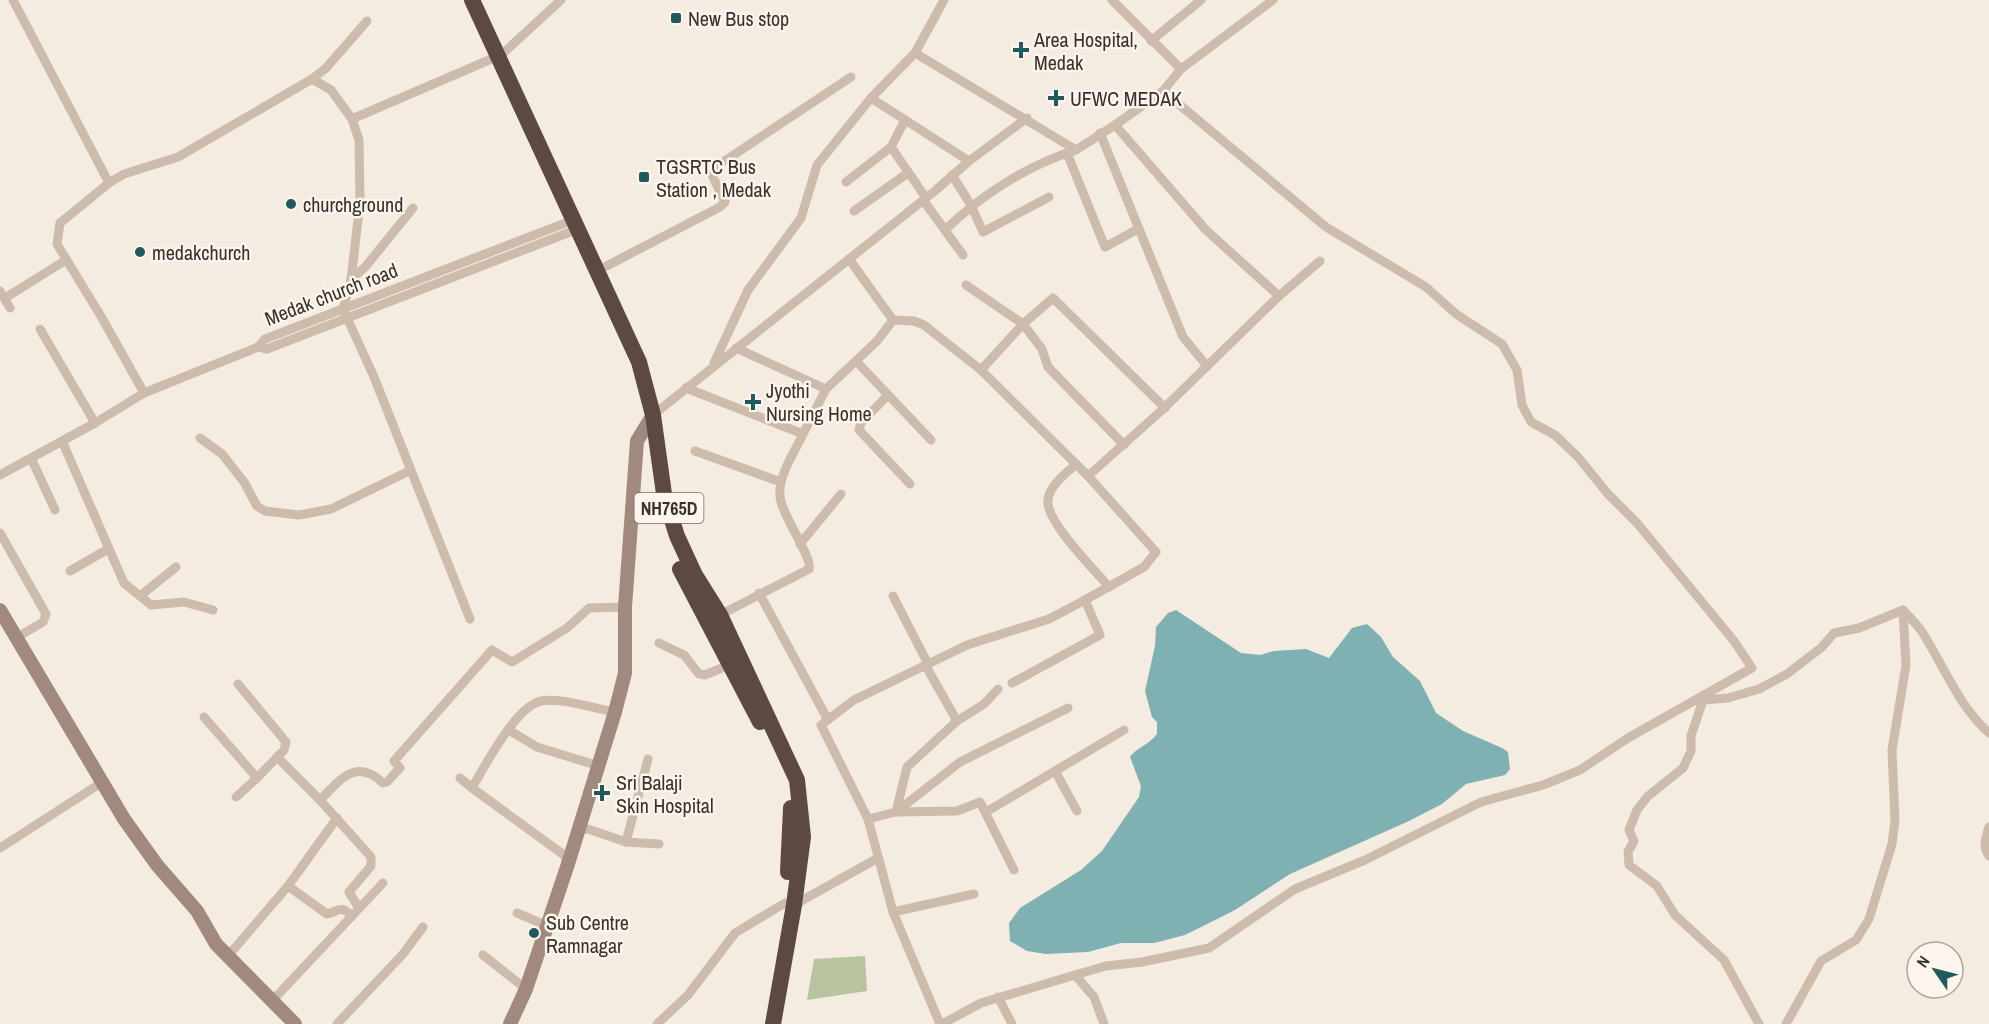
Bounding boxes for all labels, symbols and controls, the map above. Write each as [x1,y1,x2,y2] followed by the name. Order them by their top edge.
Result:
[688,5,789,32] place label: New Bus stop
[669,11,683,25] marker: New Bus stop
[1033,26,1138,76] place label: Area Hospital, Medak
[1012,41,1030,59] marker: Area Hospital, Medak
[1070,85,1182,112] place label: UFWC MEDAK
[1047,89,1065,107] marker: UFWC MEDAK
[656,153,772,203] place label: TGSRTC Bus Station , Medak
[637,170,651,184] marker: TGSRTC Bus Station , Medak
[303,191,403,218] place label: churchground
[284,197,298,211] marker: churchground
[152,239,250,266] place label: medakchurch
[133,245,147,259] marker: medakchurch
[261,256,401,332] street label: Medak church road
[766,377,872,427] place label: Jyothi Nursing Home
[744,393,762,411] marker: Jyothi Nursing Home
[634,493,704,523] road number: NH765D
[616,769,714,819] place label: Sri Balaji Skin Hospital
[593,784,611,802] marker: Sri Balaji Skin Hospital
[546,909,629,959] place label: Sub Centre Ramnagar
[527,926,541,940] marker: Sub Centre Ramnagar
[1905,940,1965,1000] north arrow
[1911,951,1934,972] text: N

